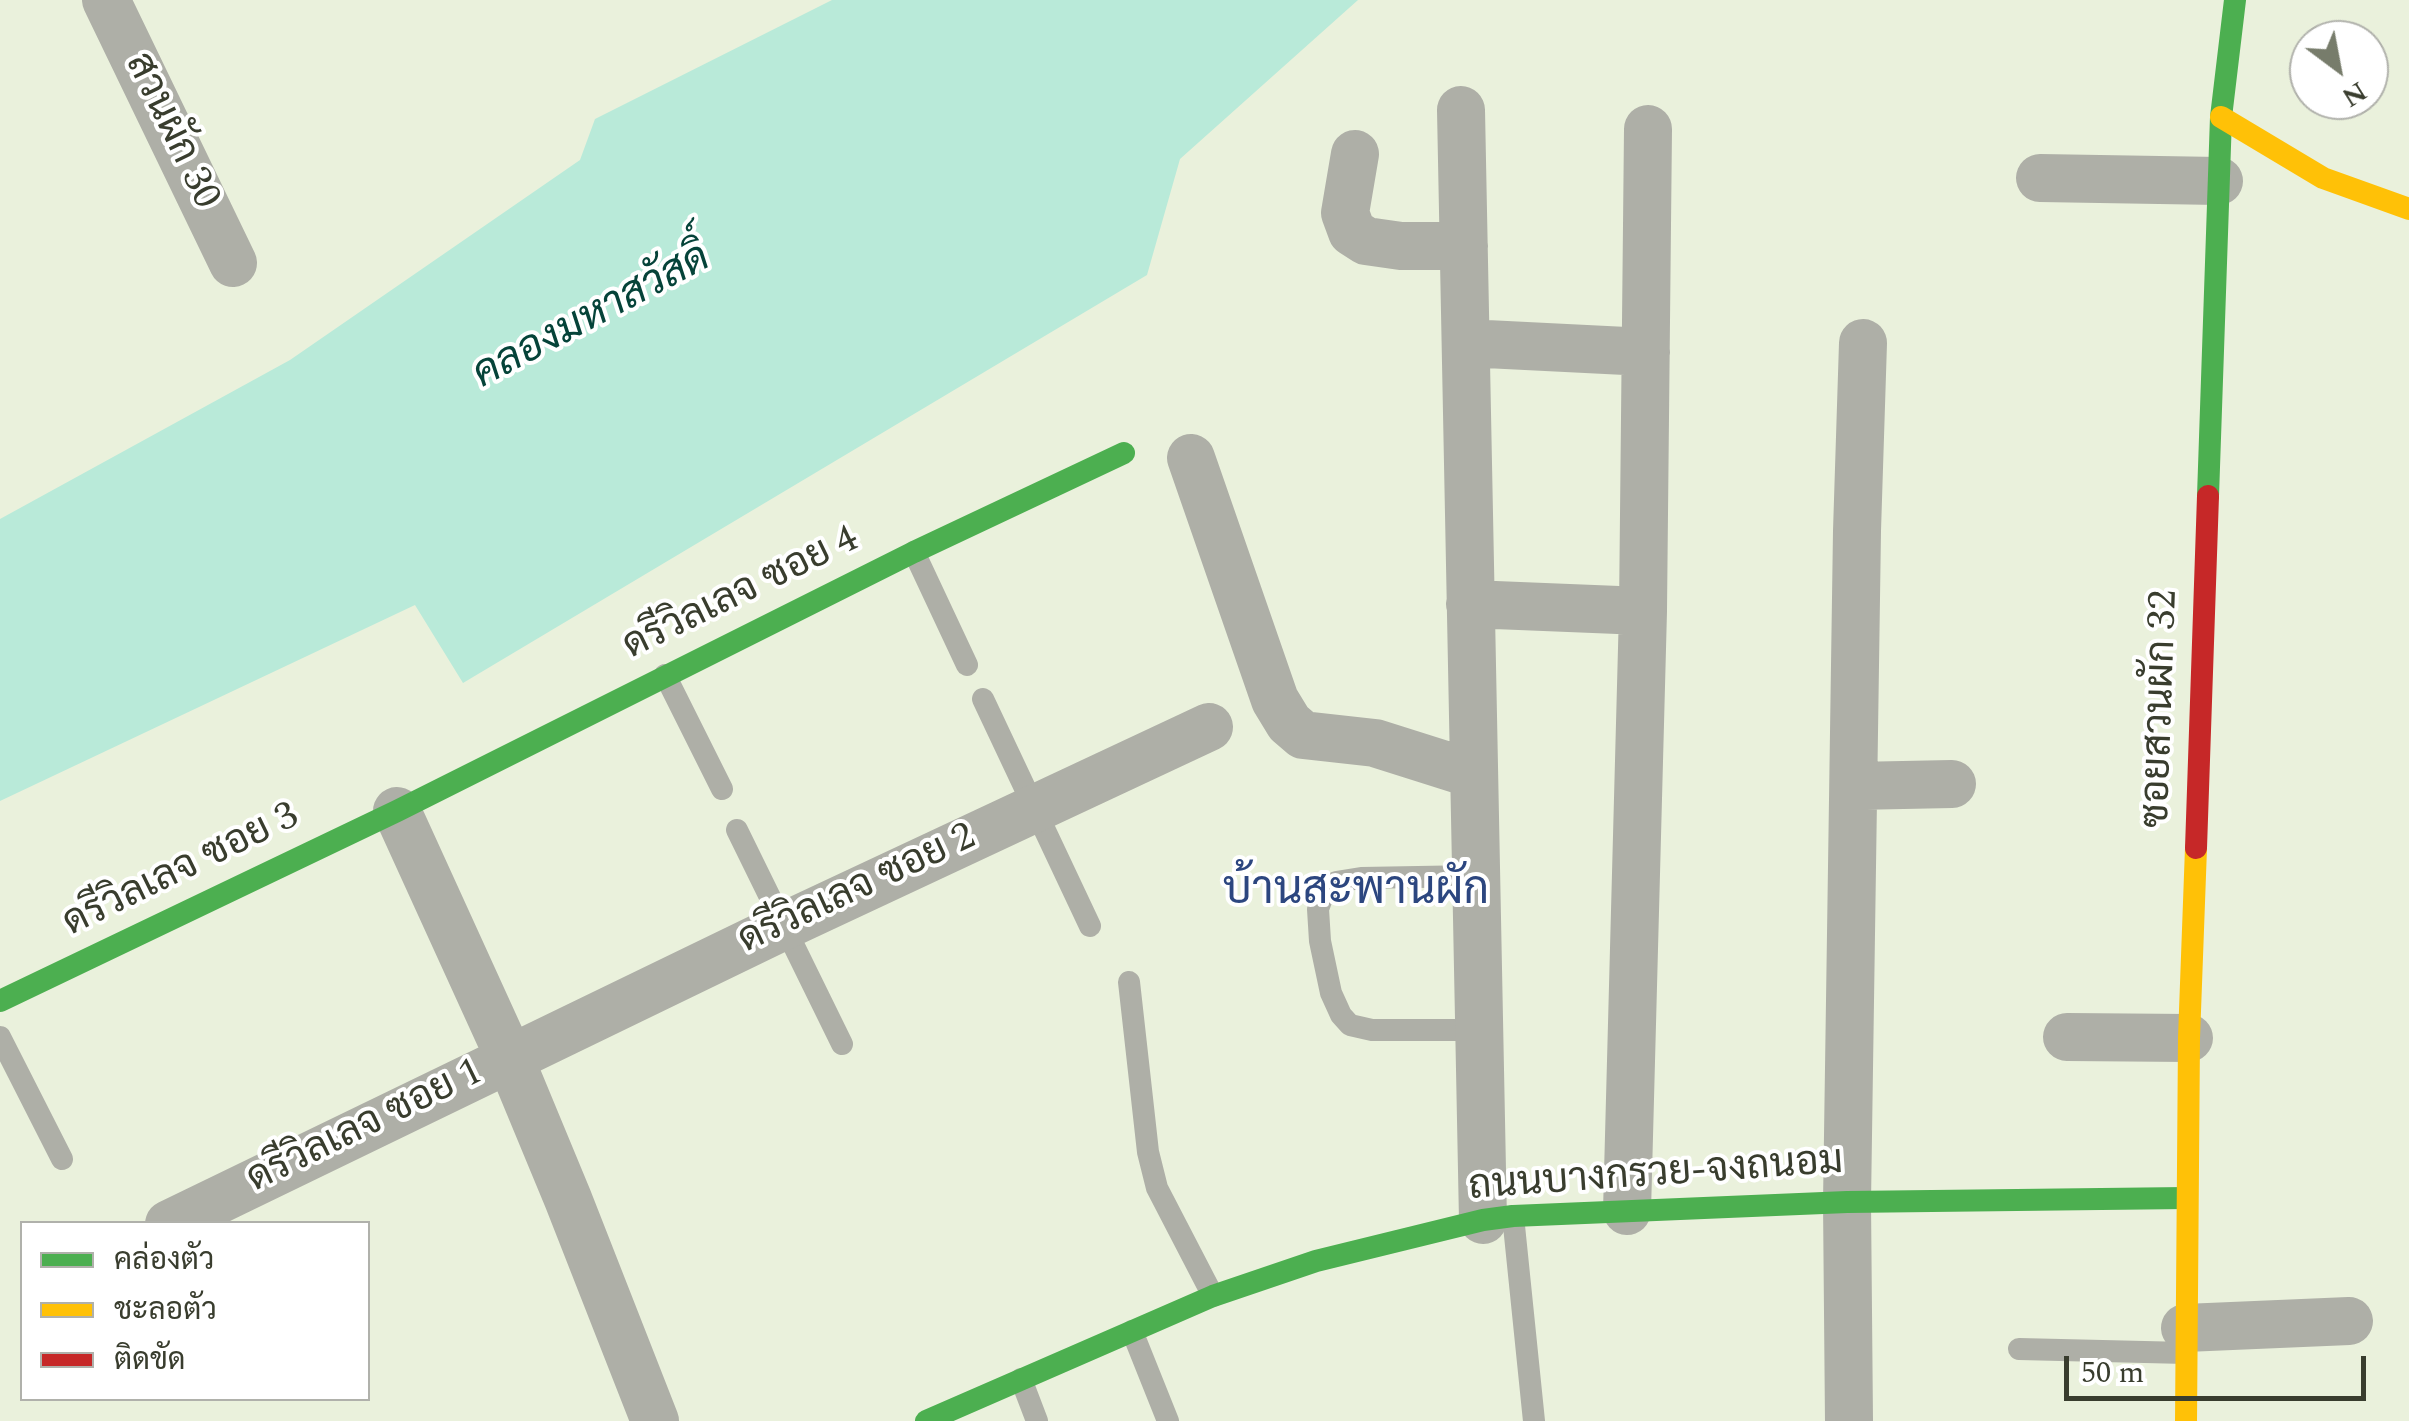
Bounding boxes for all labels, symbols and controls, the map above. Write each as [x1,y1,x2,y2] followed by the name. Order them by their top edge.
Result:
[2289,20,2389,120] north arrow
[112,46,228,218] street label: สวนผัก 30
[2333,70,2375,118] text: N
[466,235,720,403] water label: คลองมหาสวัสดิ์
[617,517,867,673] street label: ดรีวิลเลจ ซอย 4
[2135,589,2191,829] street label: ซอยสวนผัก 32
[57,794,307,950] street label: ดรีวิลเลจ ซอย 3
[732,815,984,967] street label: ดรีวิลเลจ ซอย 2
[1223,867,1489,921] district label: บ้านสะพานผัก
[241,1050,491,1206] street label: ดรีวิลเลจ ซอย 1
[1467,1140,1845,1214] street label: ถนนบางกรวย-จงถนอม
[20,1221,370,1401] legend
[114,1237,214,1283] text: คล่องตัว
[114,1287,217,1333] text: ชะลอตัว
[2069,1336,2372,1398] scale bar
[114,1337,186,1383] text: ติดขัด
[2081,1350,2144,1396] text: 50 m

